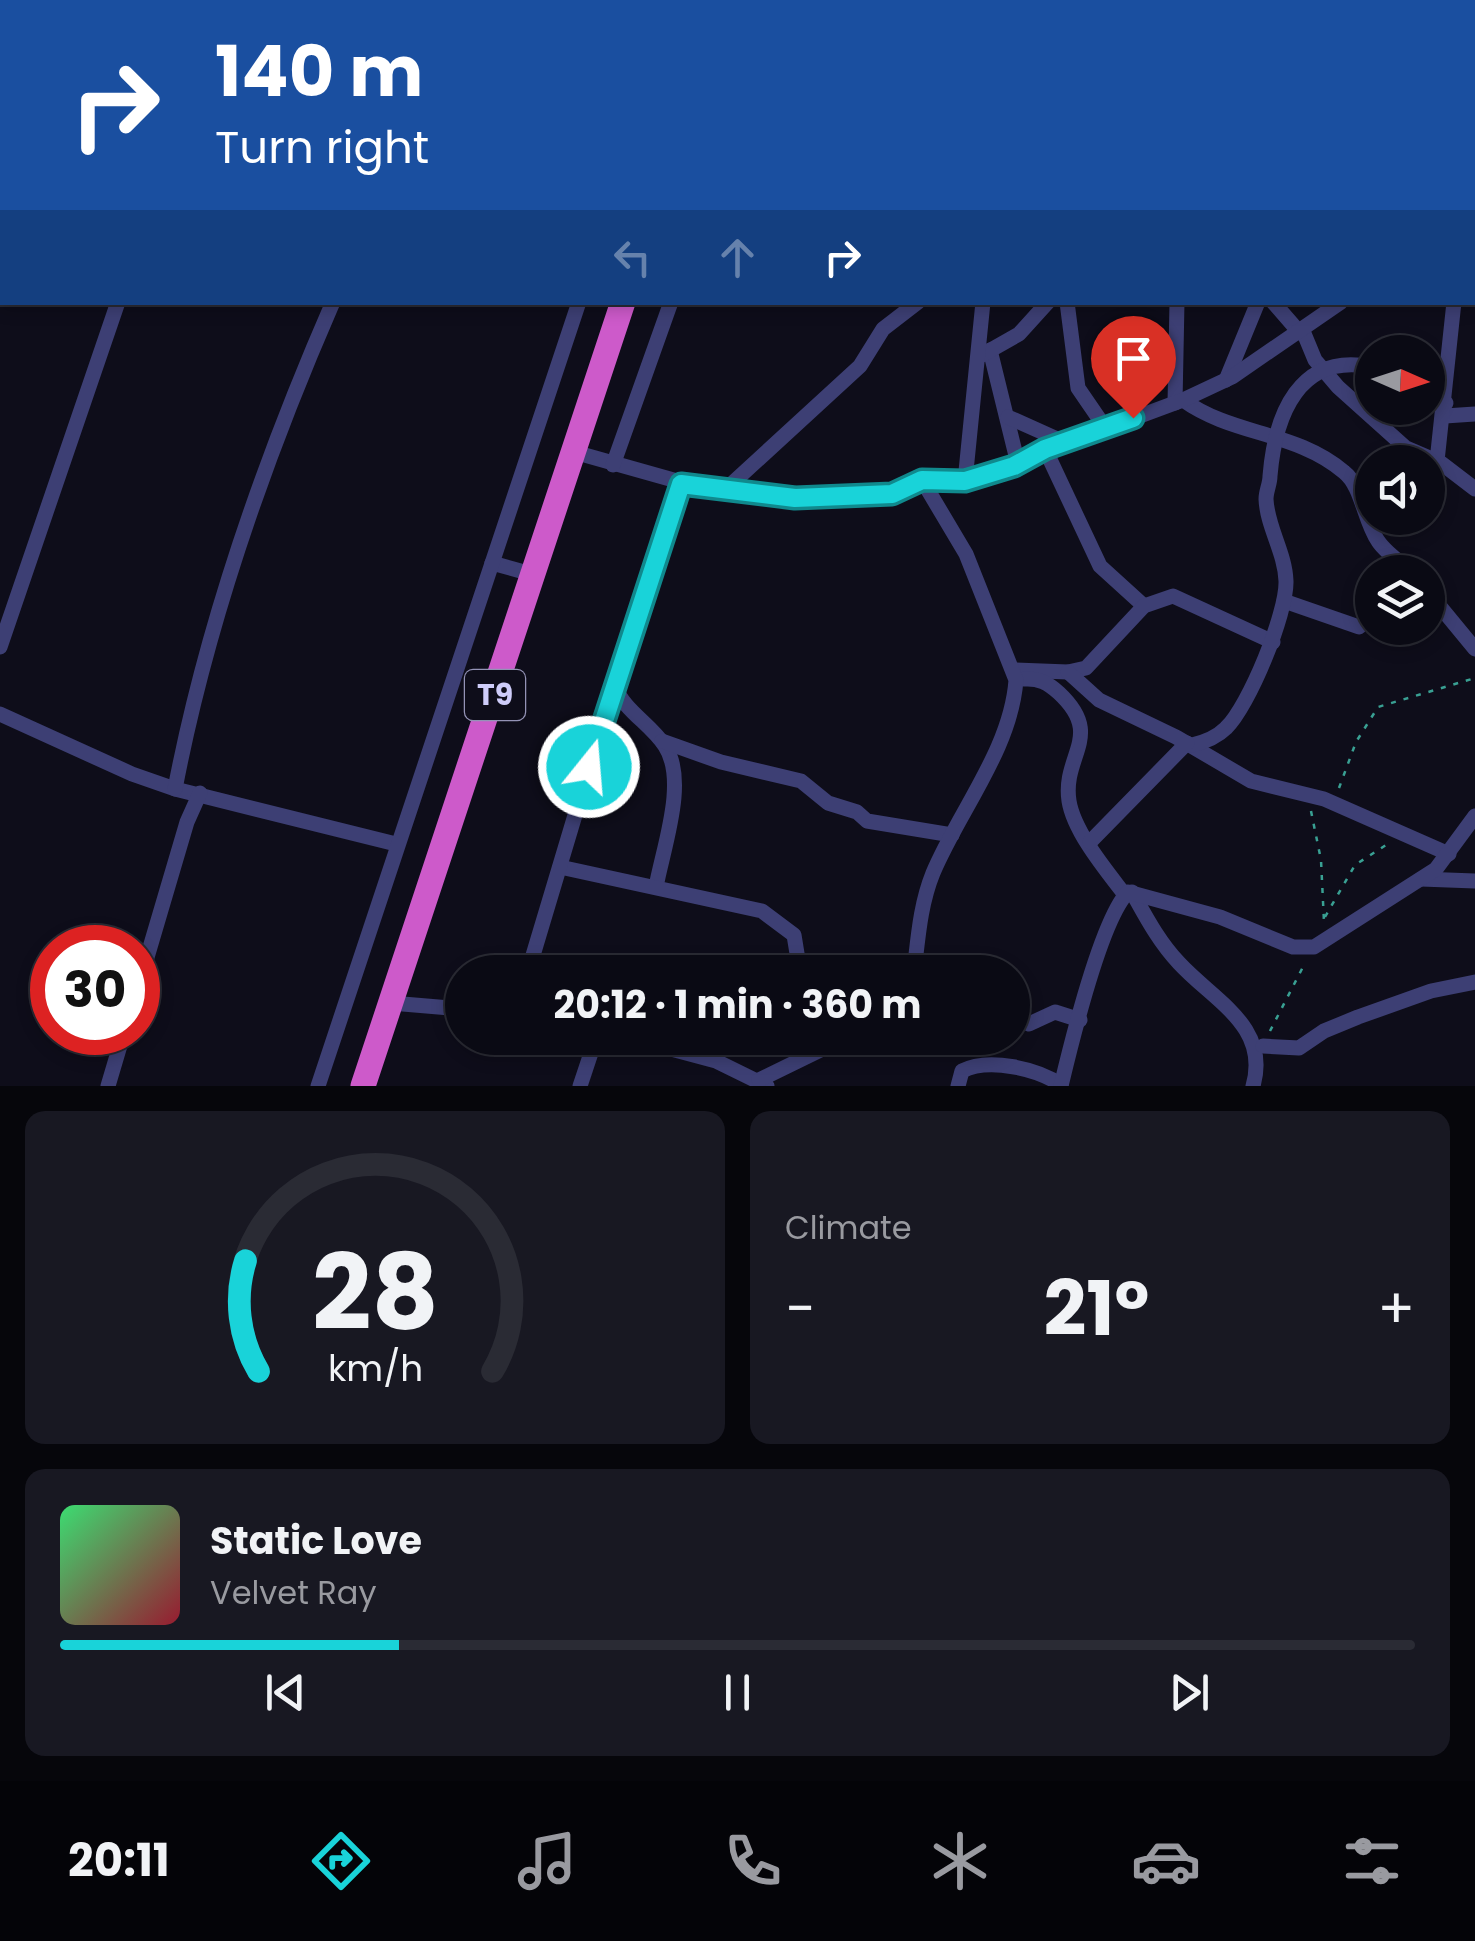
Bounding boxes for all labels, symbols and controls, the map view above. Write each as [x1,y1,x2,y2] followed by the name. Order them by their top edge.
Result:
[215,22,423,121] text: 140 m
[50,40,180,170] icon: right
[215,116,429,179] text: Turn right
[605,230,660,285] icon: left
[710,230,765,285] icon: ahead
[815,230,870,285] icon: right
[1091,316,1176,419] pin
[1106,331,1161,386] icon: arrive
[1355,335,1445,425] north arrow
[1355,335,1445,645] map controls
[1355,445,1445,535] button: sound
[1355,555,1445,645] button: layers
[465,670,525,720] road number: T9
[537,715,641,819] position arrow
[30,925,160,1055] speed limit sign: 30
[554,978,921,1031] text: 20:12 · 1 min · 360 m
[785,1205,912,1250] text: Climate
[312,1220,438,1365] text: 28
[1043,1256,1149,1361] text: 21°
[785,1270,815,1347] text: −
[1377,1270,1415,1347] text: +
[327,1343,423,1394] text: km/h
[210,1514,422,1567] text: Static Love
[210,1570,376,1615] text: Velvet Ray
[258,1665,313,1720] icon: previous
[710,1665,765,1720] icon: pause
[1162,1665,1217,1720] icon: next
[306,1826,376,1896] icon: directions
[512,1826,582,1896] icon: music
[718,1826,788,1896] icon: phone
[925,1826,995,1896] icon: climate
[1131,1826,1201,1896] icon: car
[1337,1826,1407,1896] icon: filters
[68,1829,170,1892] text: 20:11

